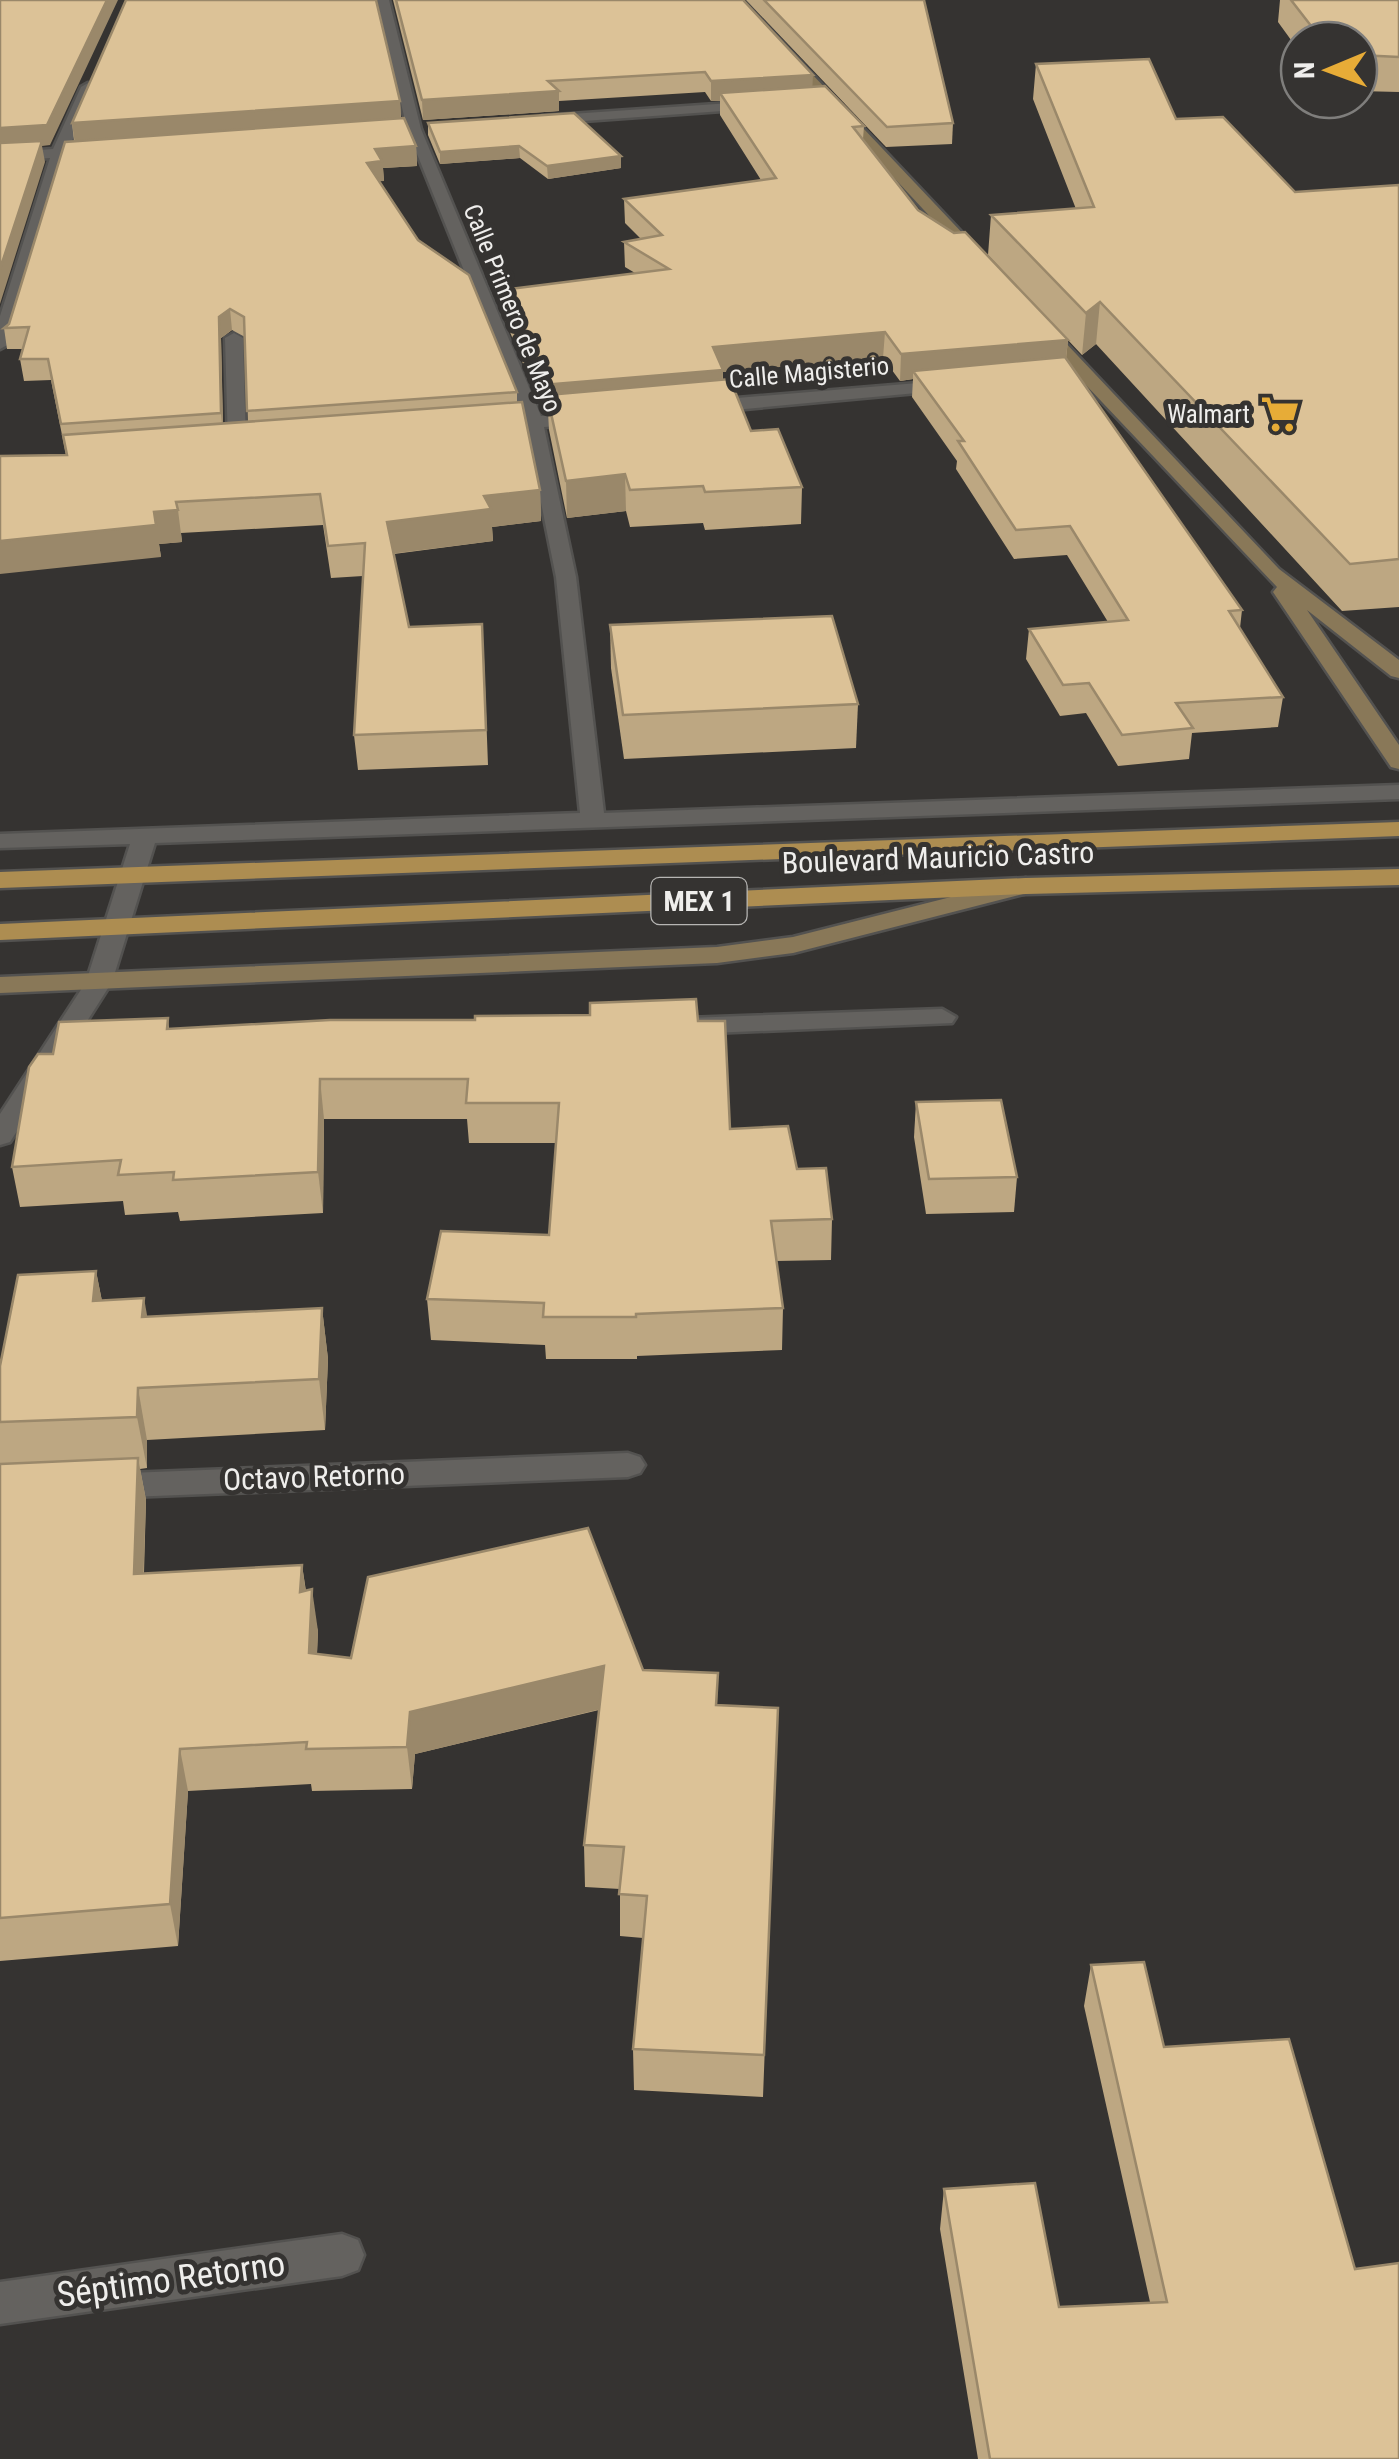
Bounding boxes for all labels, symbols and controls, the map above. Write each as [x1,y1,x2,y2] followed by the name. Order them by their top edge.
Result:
[1279,20,1379,120] north arrow
[1288,62,1321,79] text: N
[458,200,568,416] street label: Calle Primero de Mayo
[728,351,890,394] street label: Calle Magisterio
[1259,393,1301,435] supermarket icon: Walmart
[1167,400,1250,429] place label: Walmart
[781,835,1095,880] street label: Boulevard Mauricio Castro
[652,878,746,924] road number: MEX 1
[223,1456,405,1497] street label: Octavo Retorno
[54,2243,288,2316] street label: Séptimo Retorno

